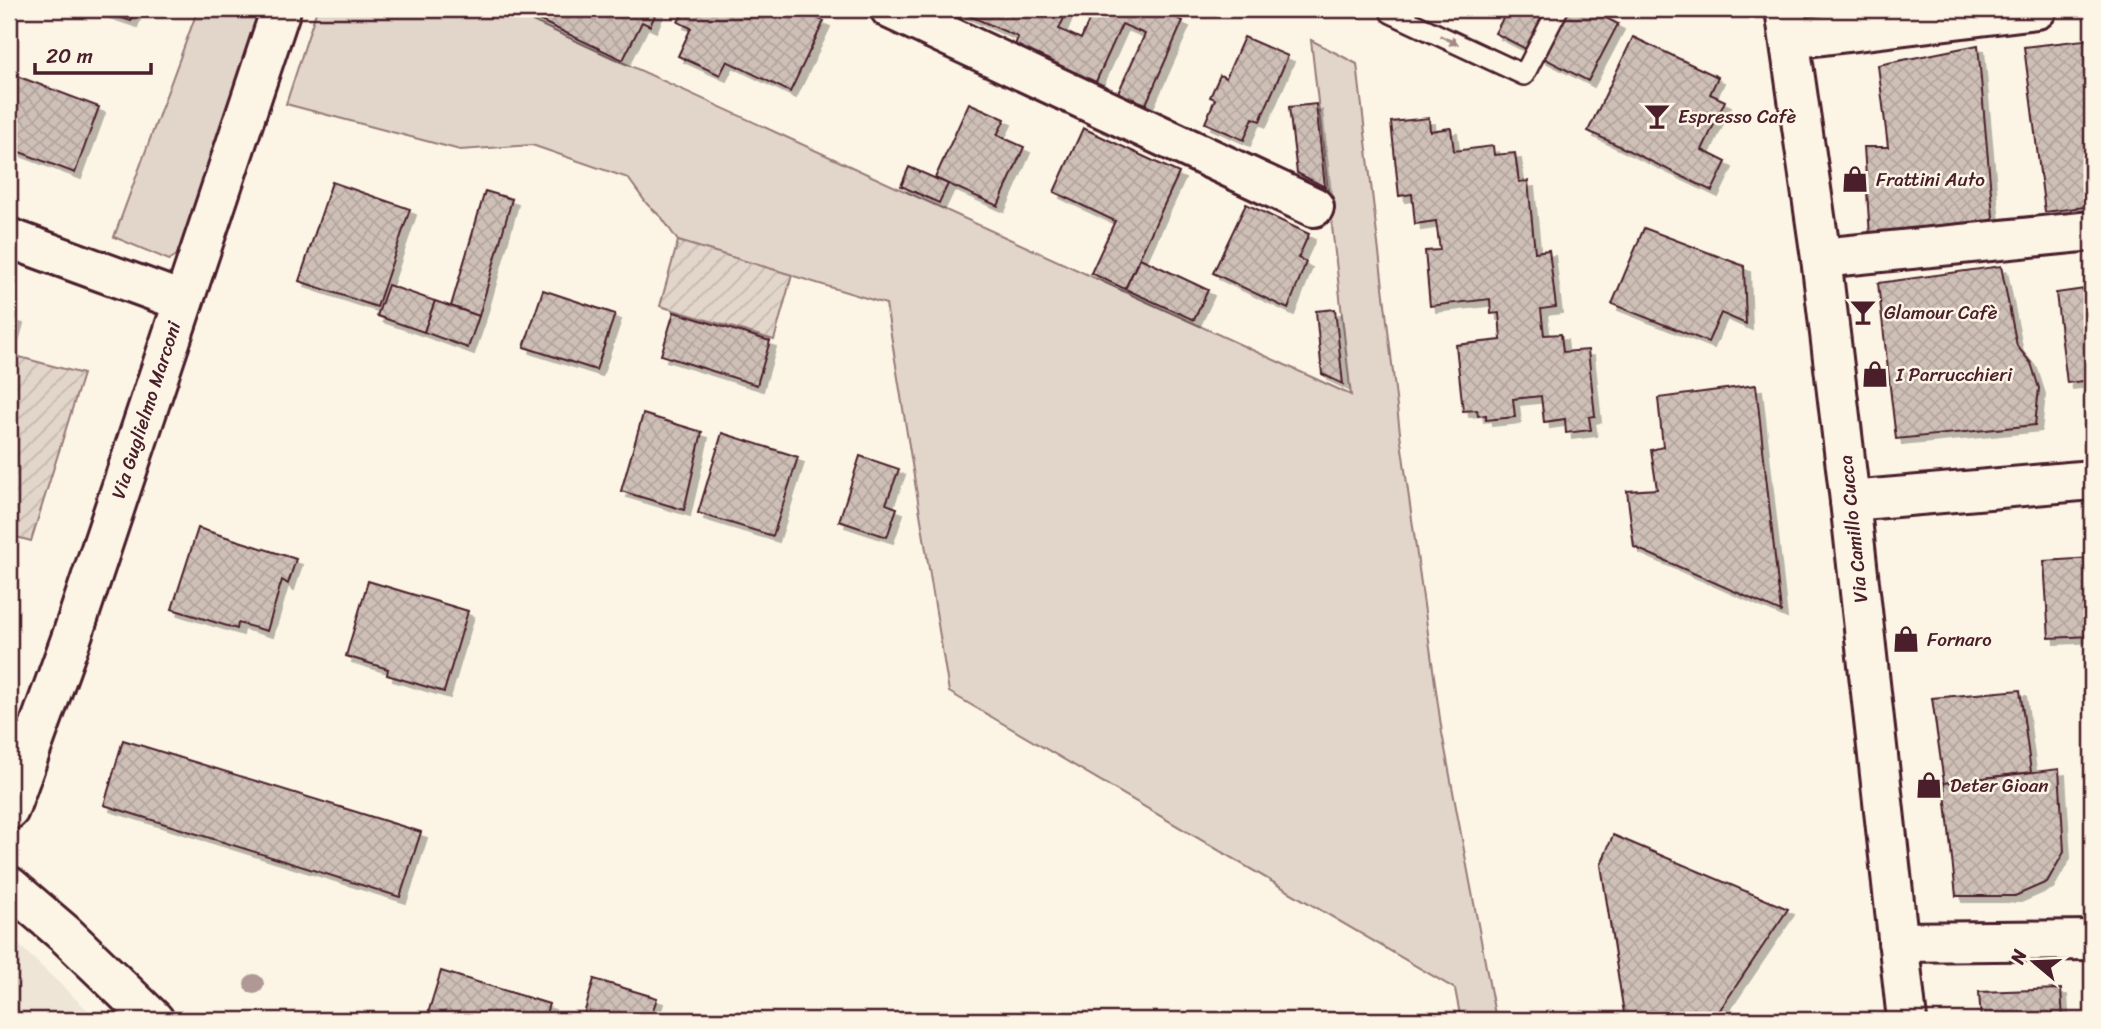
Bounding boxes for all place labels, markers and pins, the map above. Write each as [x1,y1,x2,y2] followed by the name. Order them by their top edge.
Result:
[1678,100,1797,133] place label: Espresso Cafè
[1642,101,1672,131] bar icon: Espresso Cafè
[1876,163,1985,196] place label: Frattini Auto
[1840,164,1870,194] shop icon: Frattini Auto
[1884,296,1998,329] place label: Glamour Cafè
[1848,297,1878,327] bar icon: Glamour Cafè
[1895,358,2013,391] place label: I Parrucchieri
[1860,359,1890,389] shop icon: I Parrucchieri
[1927,623,1992,656] place label: Fornaro
[1891,624,1921,654] shop icon: Fornaro
[1950,769,2049,802] place label: Deter Gioan
[1914,770,1944,800] shop icon: Deter Gioan

